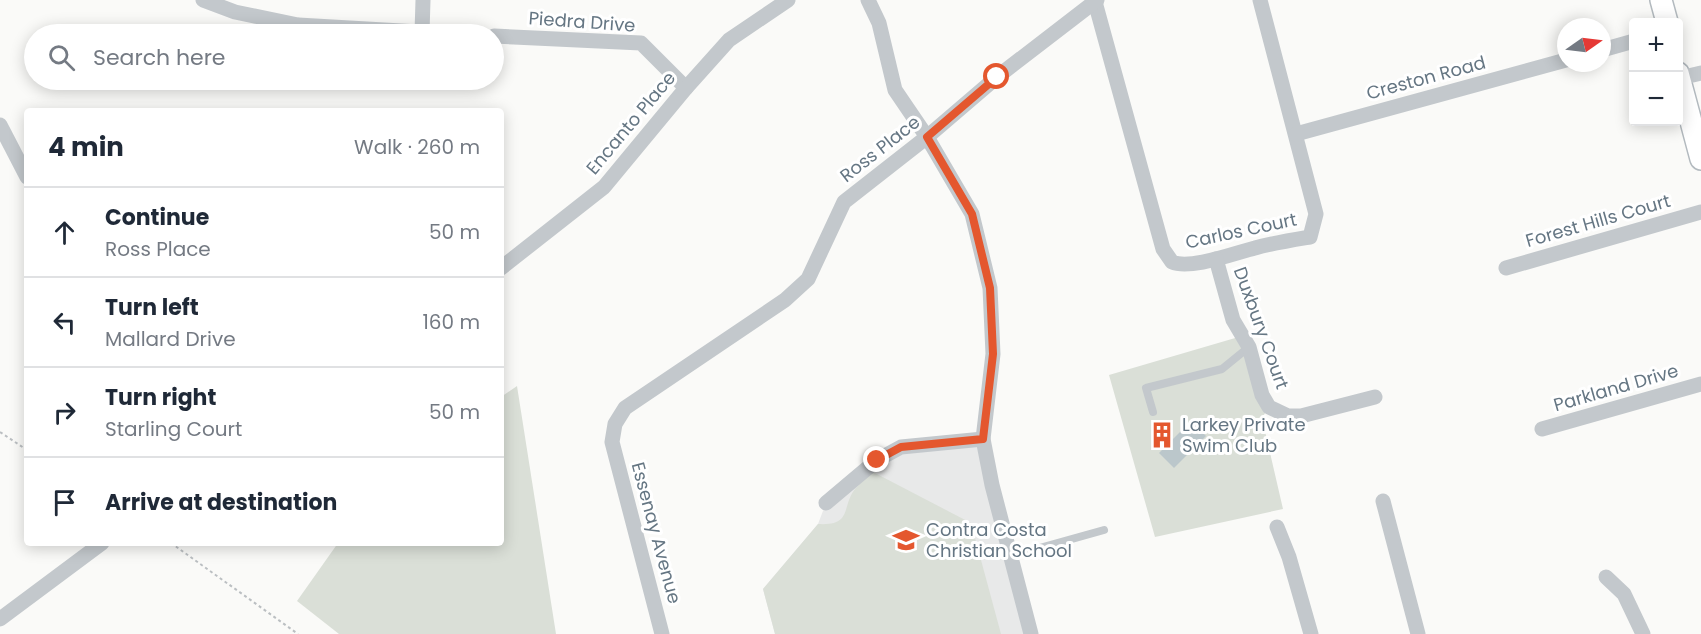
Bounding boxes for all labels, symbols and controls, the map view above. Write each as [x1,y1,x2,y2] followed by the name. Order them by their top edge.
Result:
[528,5,636,38] street label: Piedra Drive
[1557,18,1611,72] north arrow
[1629,18,1683,126] map controls
[1629,18,1683,72] button: +
[24,24,504,90] search box
[45,41,78,74] icon: search
[93,42,226,73] text: Search here
[1364,50,1488,105] street label: Creston Road
[983,63,1009,89] route start
[580,66,681,179] street label: Encanto Place
[1629,72,1683,126] button: −
[834,109,925,188] street label: Ross Place
[48,129,124,165] text: 4 min
[354,133,480,161] text: Walk · 260 m
[1523,188,1673,253] street label: Forest Hills Court
[105,202,209,233] text: Continue
[1183,207,1299,254] street label: Carlos Court
[48,216,81,249] icon: ahead
[429,218,480,246] text: 50 m
[105,235,211,263] text: Ross Place
[1228,263,1295,392] street label: Duxbury Court
[105,292,199,323] text: Turn left
[48,306,81,339] icon: left
[422,308,480,336] text: 160 m
[105,325,236,353] text: Mallard Drive
[1551,358,1681,417] street label: Parkland Drive
[105,382,216,413] text: Turn right
[48,396,81,429] icon: right
[429,398,480,426] text: 50 m
[1182,412,1306,458] place label: Larkey Private Swim Club
[105,415,242,443] text: Starling Court
[1147,420,1177,450] building icon: Larkey Private Swim Club
[863,446,889,472] route end
[626,459,687,606] street label: Essenay Avenue
[48,486,81,519] icon: arrive
[105,487,337,518] text: Arrive at destination
[926,517,1072,563] place label: Contra Costa Christian School
[891,525,921,555] school or university icon: Contra Costa Christian School

